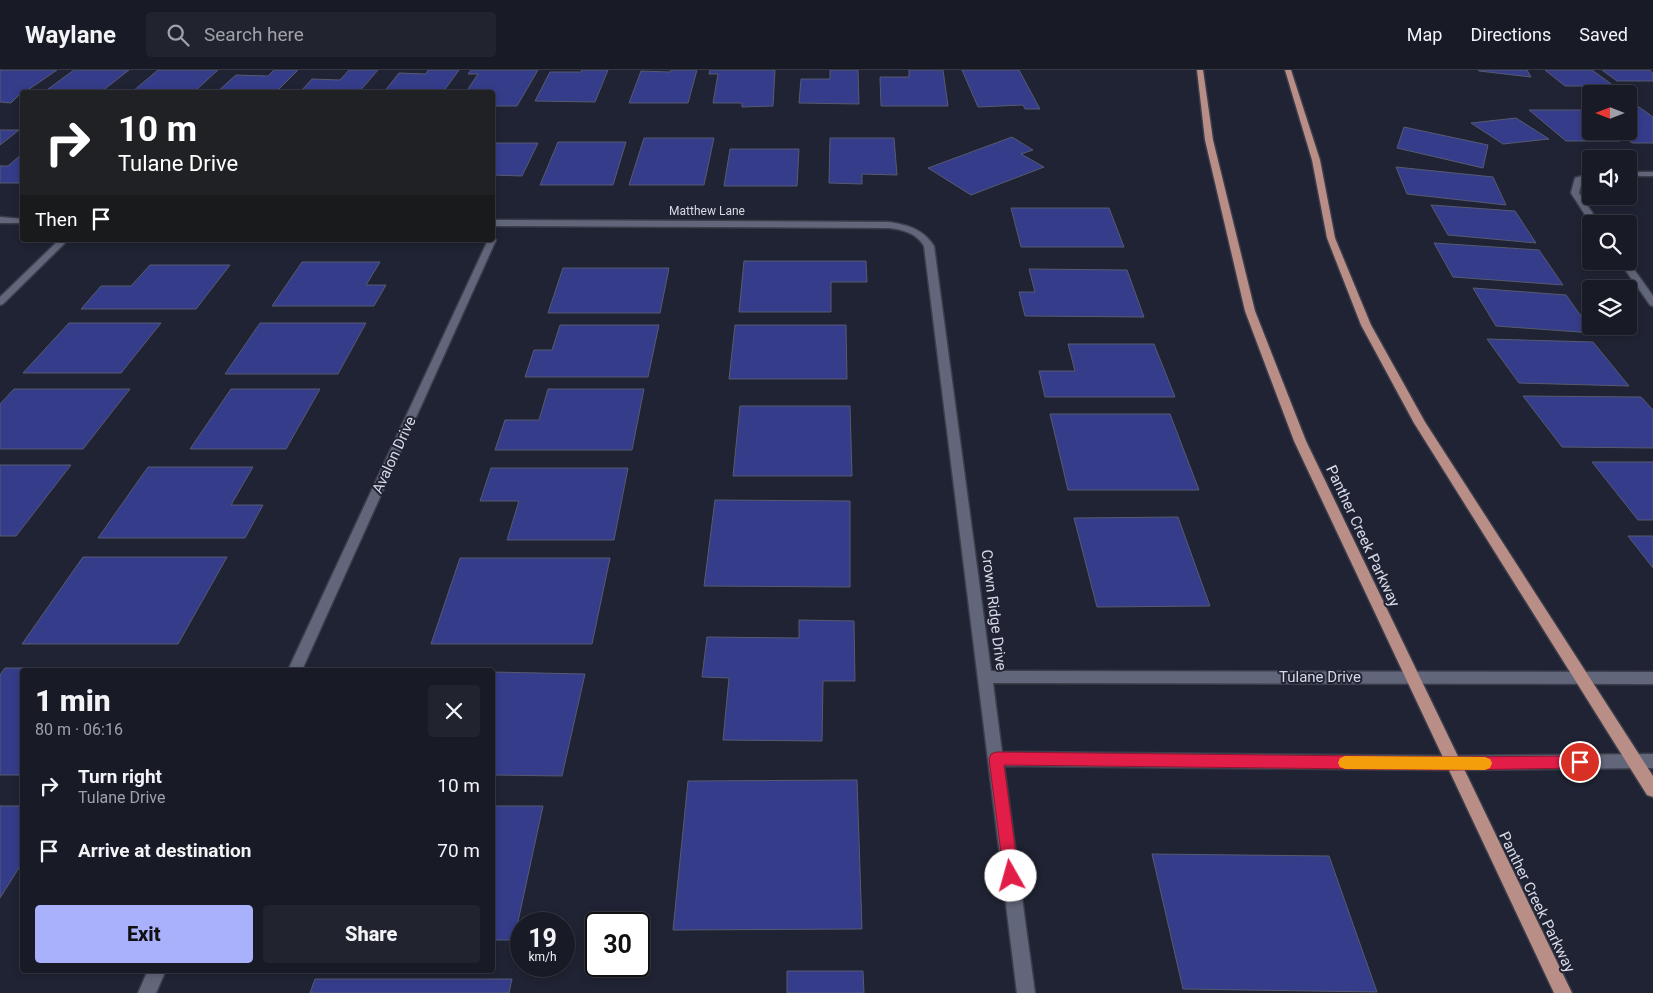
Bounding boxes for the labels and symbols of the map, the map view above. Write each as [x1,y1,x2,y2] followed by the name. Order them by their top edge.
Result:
[1582,85,1638,140] north arrow
[669,204,745,218] street label: Matthew Lane
[368,414,420,496] street label: Avalon Drive
[1322,462,1404,610] street label: Panther Creek Parkway
[978,549,1010,672] street label: Crown Ridge Drive
[1279,668,1361,686] street label: Tulane Drive
[1559,741,1601,783] pin
[1495,829,1579,975] street label: Panther Creek Parkway
[984,849,1036,901] position arrow
[585,912,650,977] speed limit sign: 30

